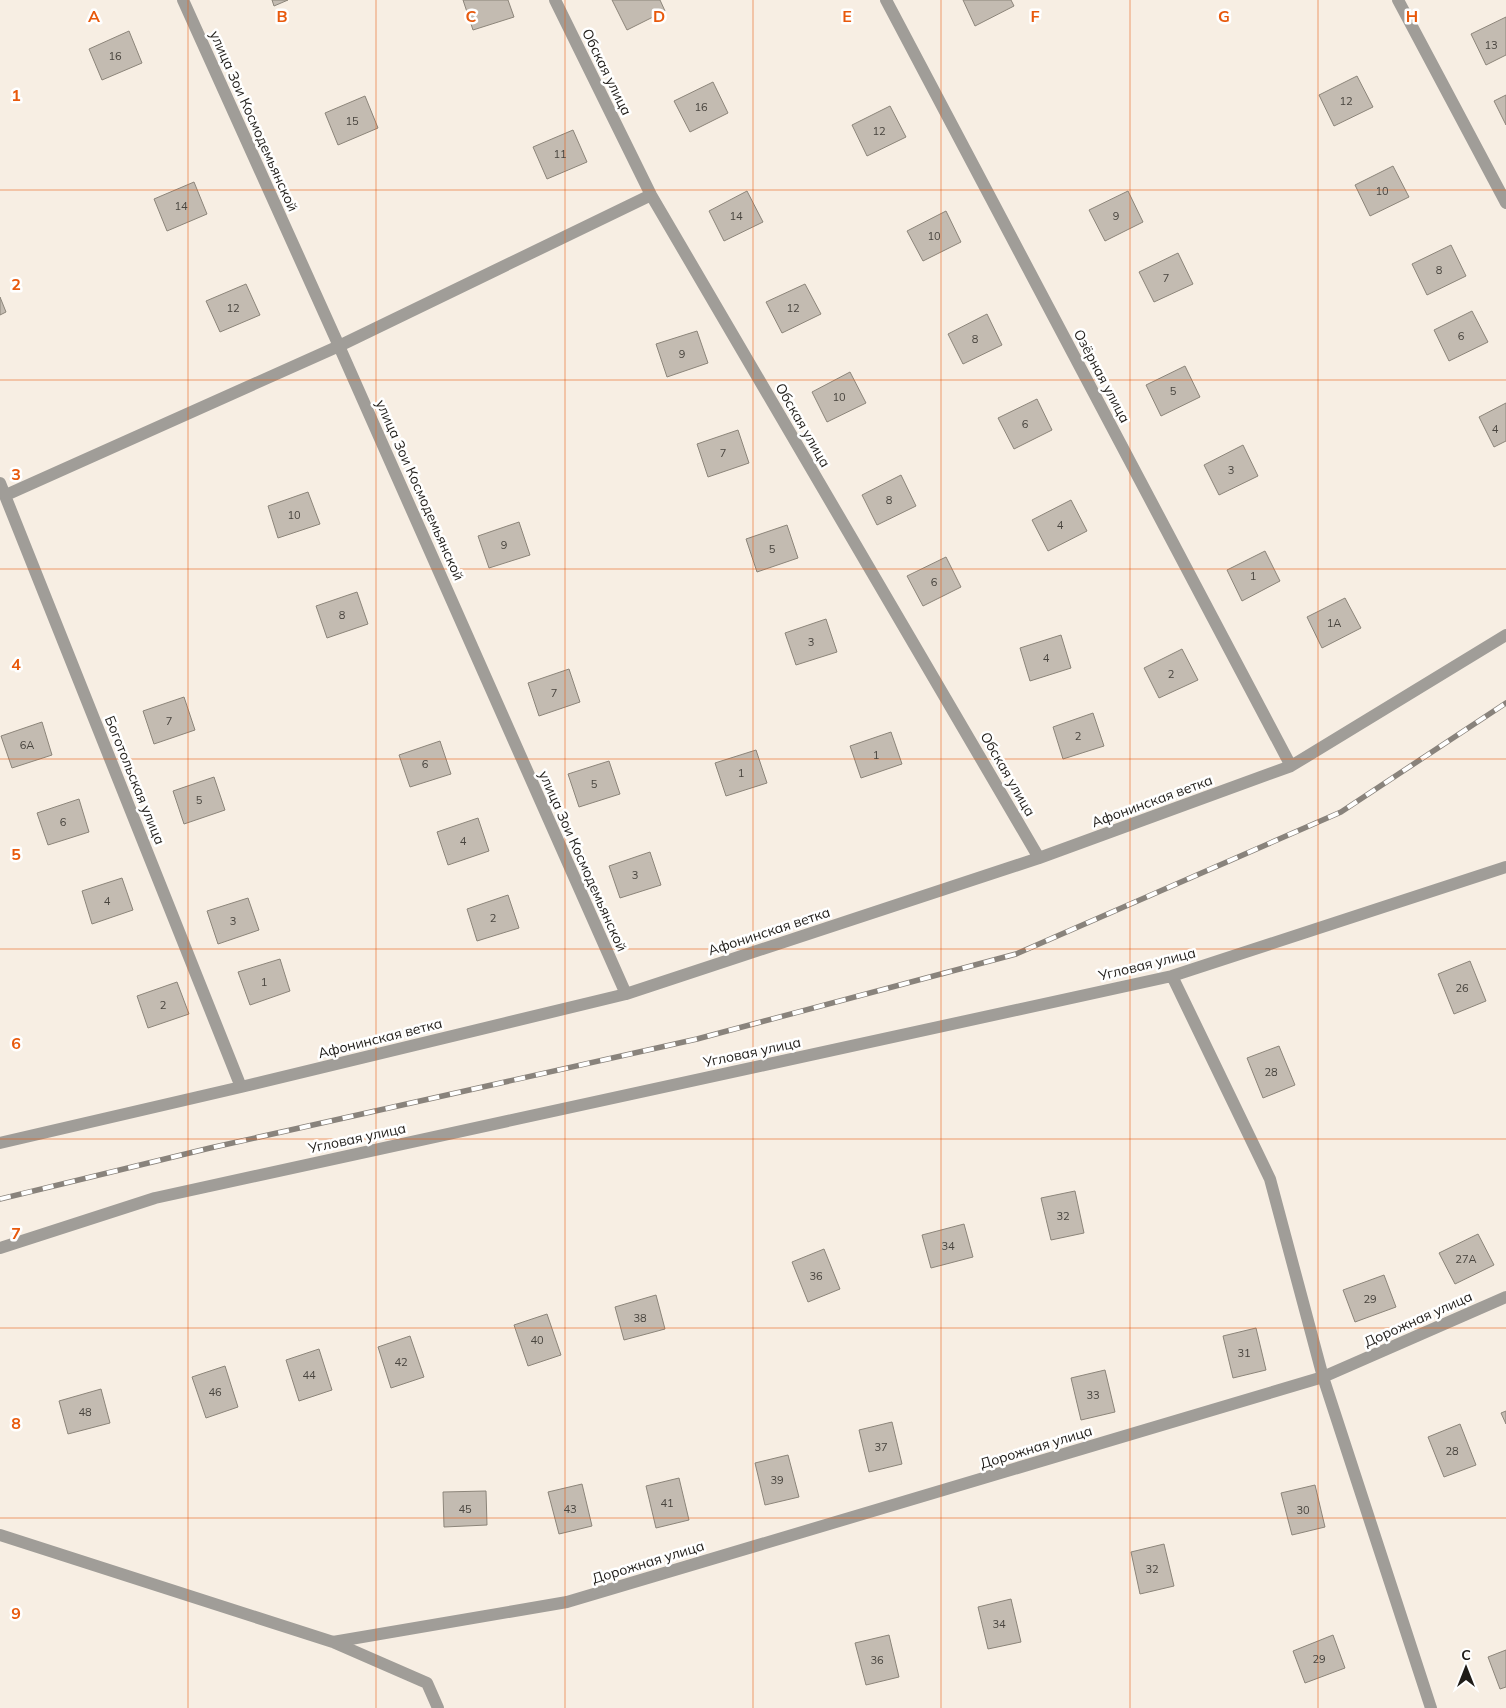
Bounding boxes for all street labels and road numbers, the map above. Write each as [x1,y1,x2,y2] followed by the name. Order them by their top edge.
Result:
[578,26,636,118] street label: Обская улица
[206,28,302,214] street label: улица Зои Космодемьянской
[1070,326,1134,426] street label: Озёрная улица
[772,380,834,470] street label: Обская улица
[372,397,468,583] street label: улица Зои Космодемьянской
[101,713,169,847] street label: Боготольская улица
[977,729,1039,819] street label: Обская улица
[535,768,631,954] street label: улица Зои Космодемьянской
[1089,771,1215,831] street label: Афонинская ветка
[706,903,832,959] street label: Афонинская ветка
[1096,943,1197,985] street label: Угловая улица
[316,1014,444,1062] street label: Афонинская ветка
[701,1033,802,1071] street label: Угловая улица
[306,1119,407,1157] street label: Угловая улица
[1361,1287,1475,1351] street label: Дорожная улица
[978,1421,1094,1473] street label: Дорожная улица
[590,1536,706,1588] street label: Дорожная улица

